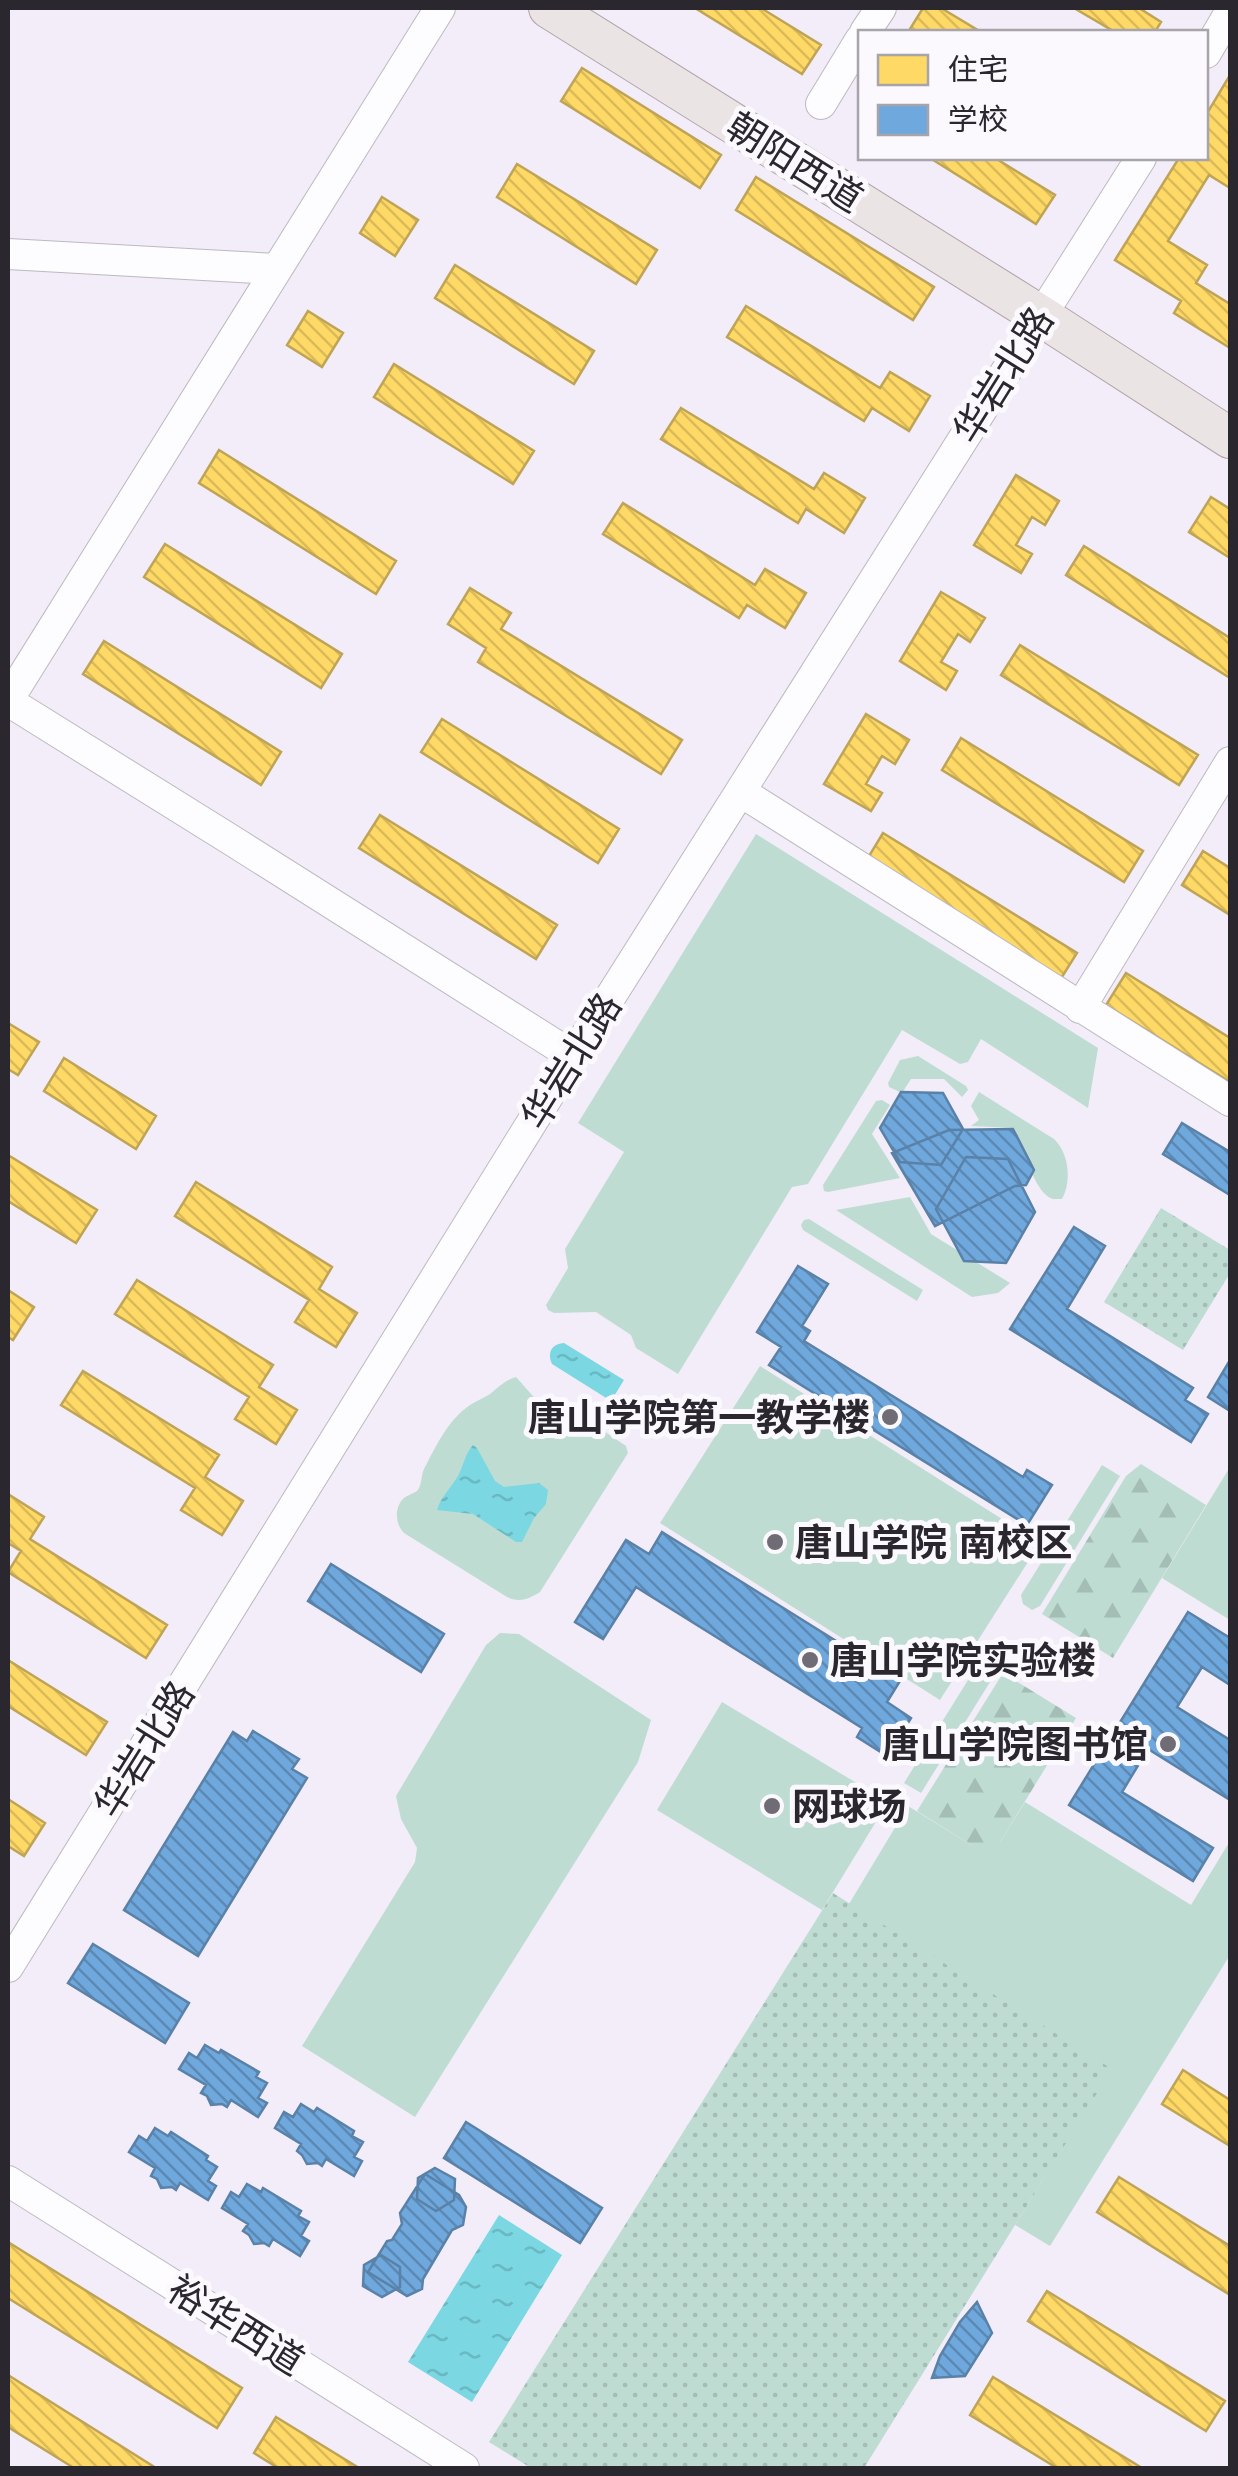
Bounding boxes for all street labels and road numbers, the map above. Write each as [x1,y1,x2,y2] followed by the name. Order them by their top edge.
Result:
[716,98,874,226] street label: 朝阳西道
[939,296,1067,454] street label: 华岩北路
[507,982,635,1140] street label: 华岩北路
[80,1670,208,1828] street label: 华岩北路
[157,2261,315,2389] street label: 裕华西道

